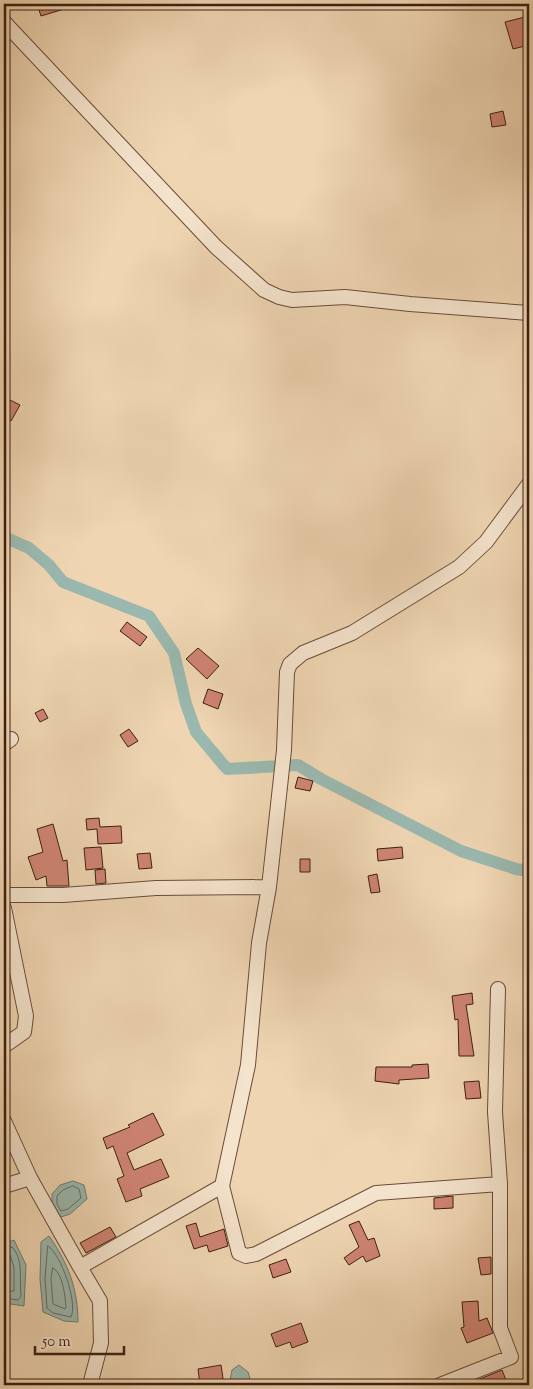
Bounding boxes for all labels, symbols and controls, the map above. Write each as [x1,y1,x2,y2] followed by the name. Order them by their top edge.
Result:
[35,1324,124,1356] scale bar
[41,1332,71,1353] text: 50 m

